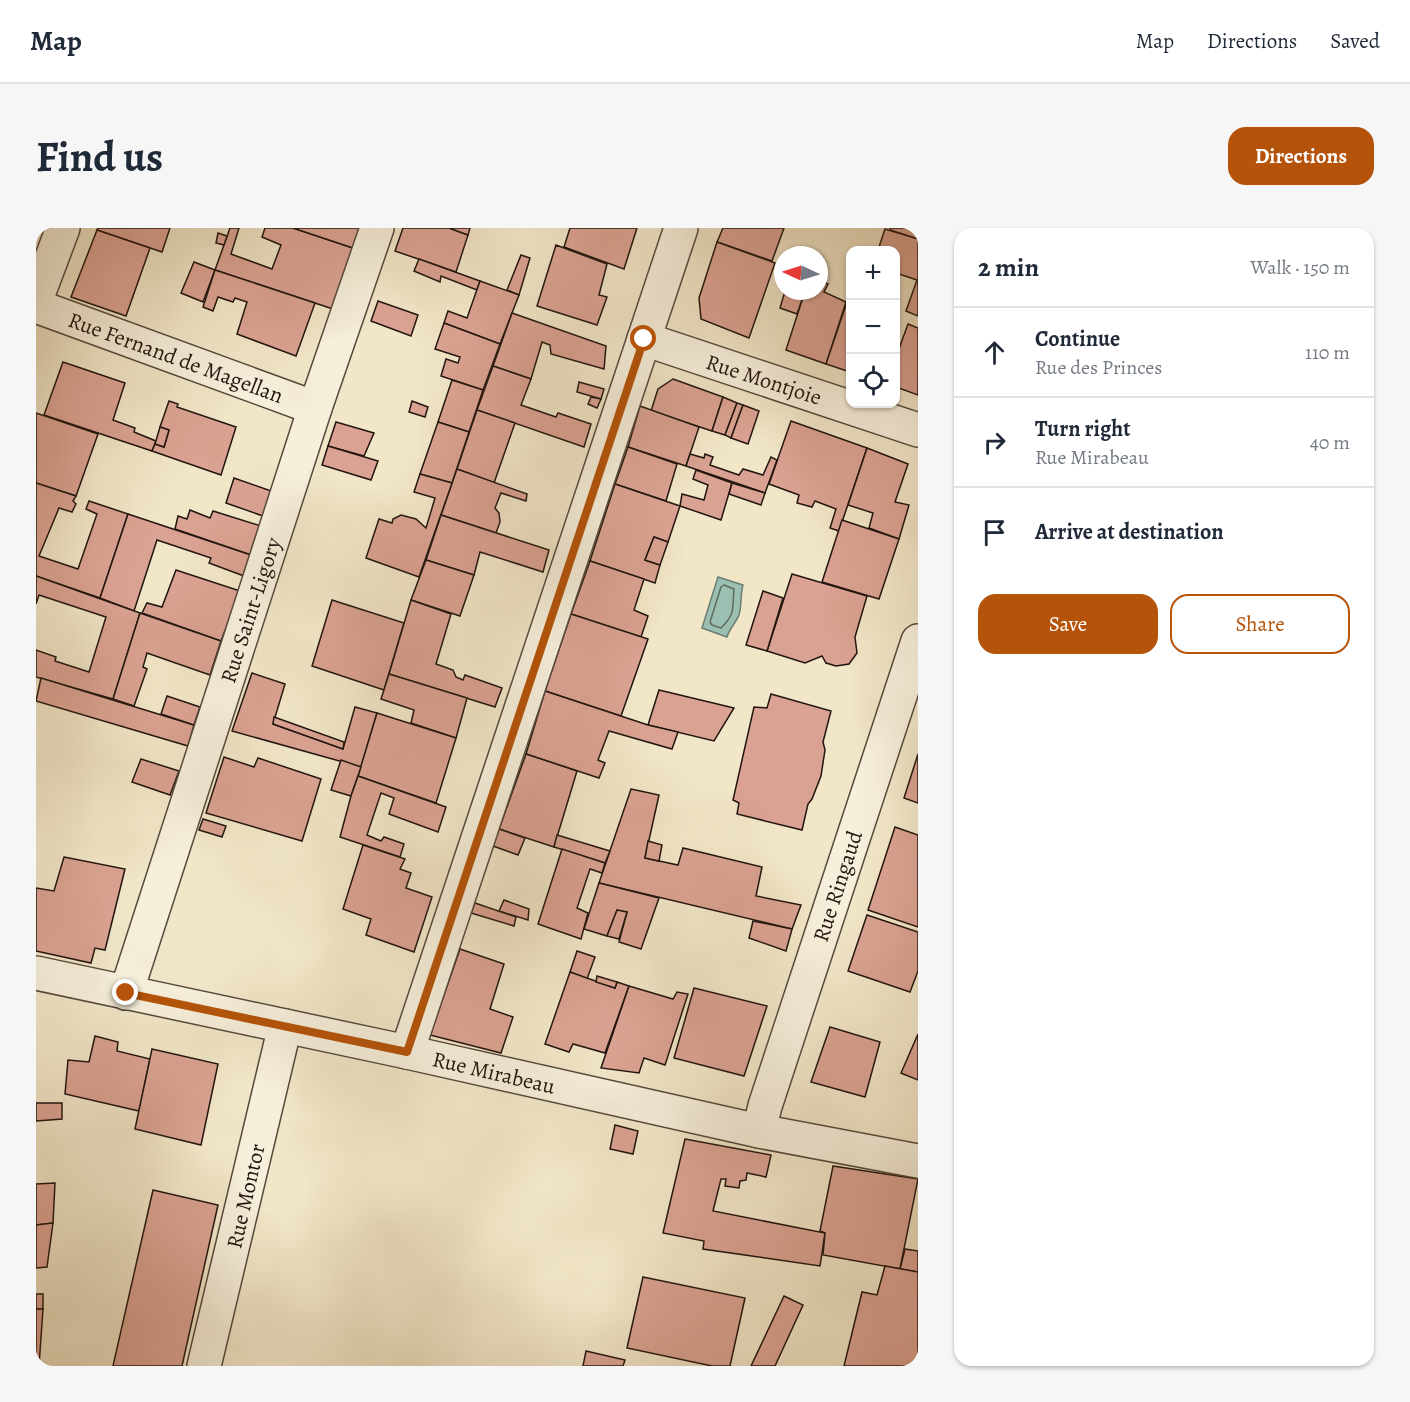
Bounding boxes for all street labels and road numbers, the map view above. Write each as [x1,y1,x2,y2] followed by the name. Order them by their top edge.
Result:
[64,305,287,411] street label: Rue Fernand de Magellan
[702,347,825,413] street label: Rue Montjoie
[213,533,289,687] street label: Rue Saint-Ligory
[806,827,870,946] street label: Rue Ringaud
[429,1044,558,1102] street label: Rue Mirabeau
[219,1141,273,1252] street label: Rue Montor

